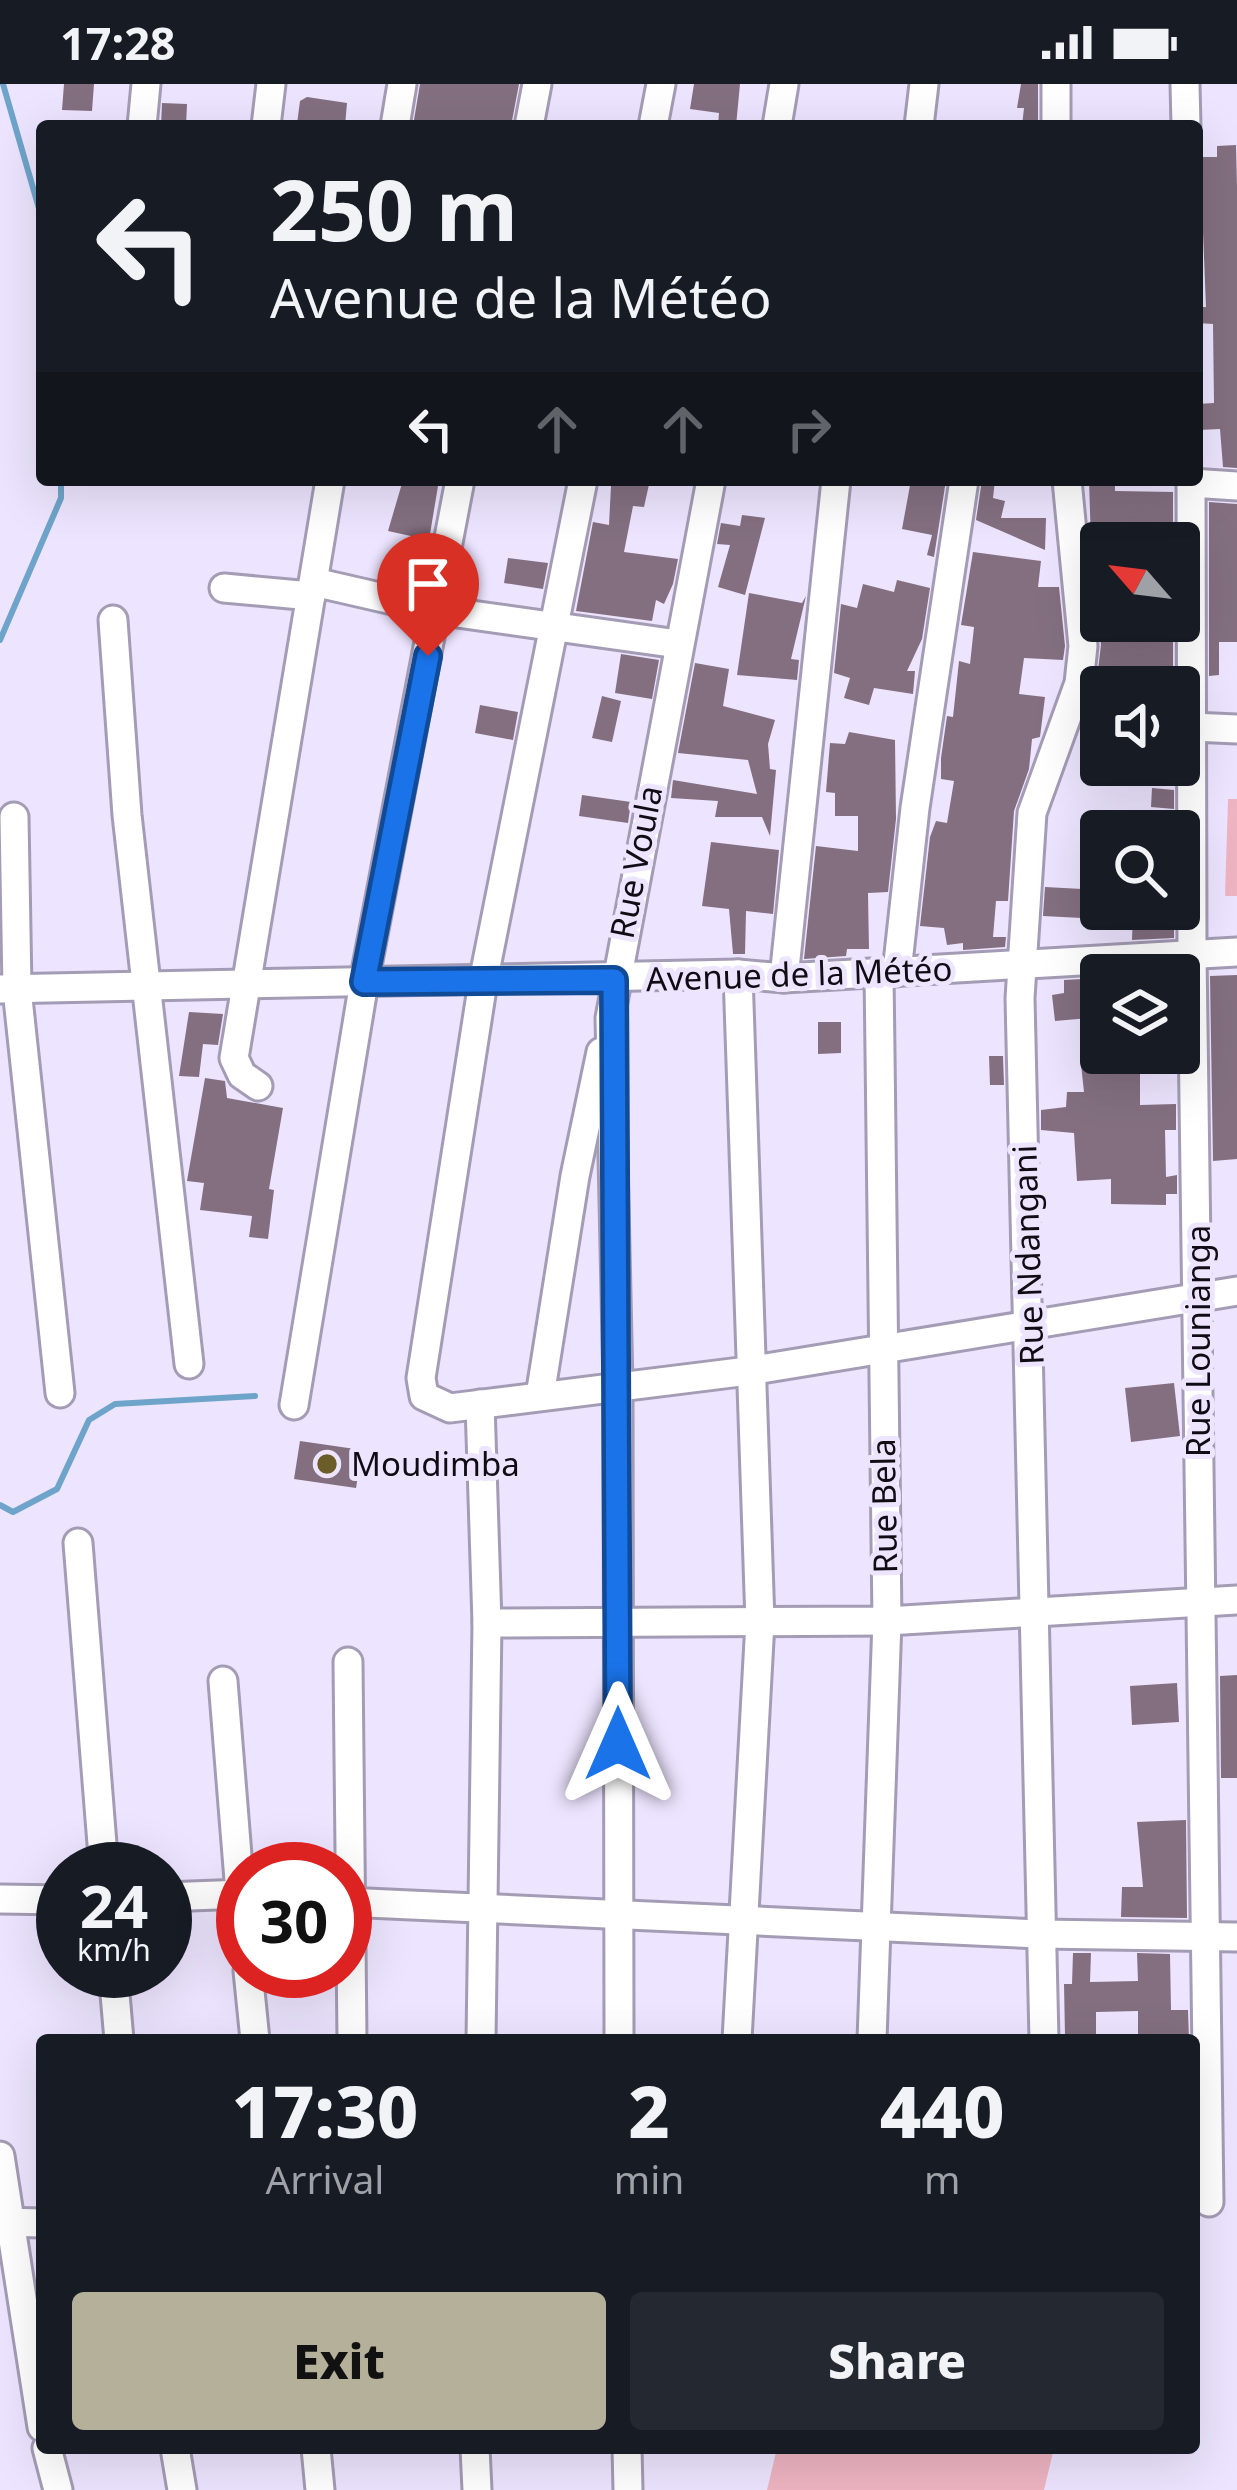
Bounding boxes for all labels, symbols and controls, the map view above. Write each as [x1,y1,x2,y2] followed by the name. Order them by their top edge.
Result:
[60,12,176,73] text: 17:28
[270,151,518,266] text: 250 m
[72,168,228,324] icon: left
[270,260,772,334] text: Avenue de la Météo
[398,396,464,462] icon: left
[524,396,590,462] icon: ahead
[650,396,716,462] icon: ahead
[776,396,842,462] icon: right
[1080,522,1200,642] north arrow
[1080,522,1200,1074] map controls
[377,533,479,656] pin
[395,551,461,617] icon: arrive
[1080,666,1200,786] button: sound
[599,782,672,942] street label: Rue Voula
[1080,810,1200,930] button: search
[645,946,953,1001] street label: Avenue de la Météo
[1080,954,1200,1074] button: layers
[1001,1144,1054,1366] street label: Rue Ndangani
[1175,1225,1220,1457] street label: Rue Lounianga
[860,1438,907,1574] street label: Rue Bela
[351,1441,520,1486] place label: Moudimba
[314,1451,340,1477] marker: Moudimba
[555,1681,681,1807] position arrow
[216,1842,372,1998] speed limit sign: 30
[80,1864,148,1946] text: 24
[77,1929,151,1970] text: km/h
[231,2061,418,2159] text: 17:30
[628,2061,670,2159] text: 2
[880,2061,1005,2159] text: 440
[265,2152,384,2205] text: Arrival
[614,2152,684,2205] text: min
[924,2152,960,2205] text: m
[72,2292,606,2430] button: Exit
[630,2292,1164,2430] button: Share

